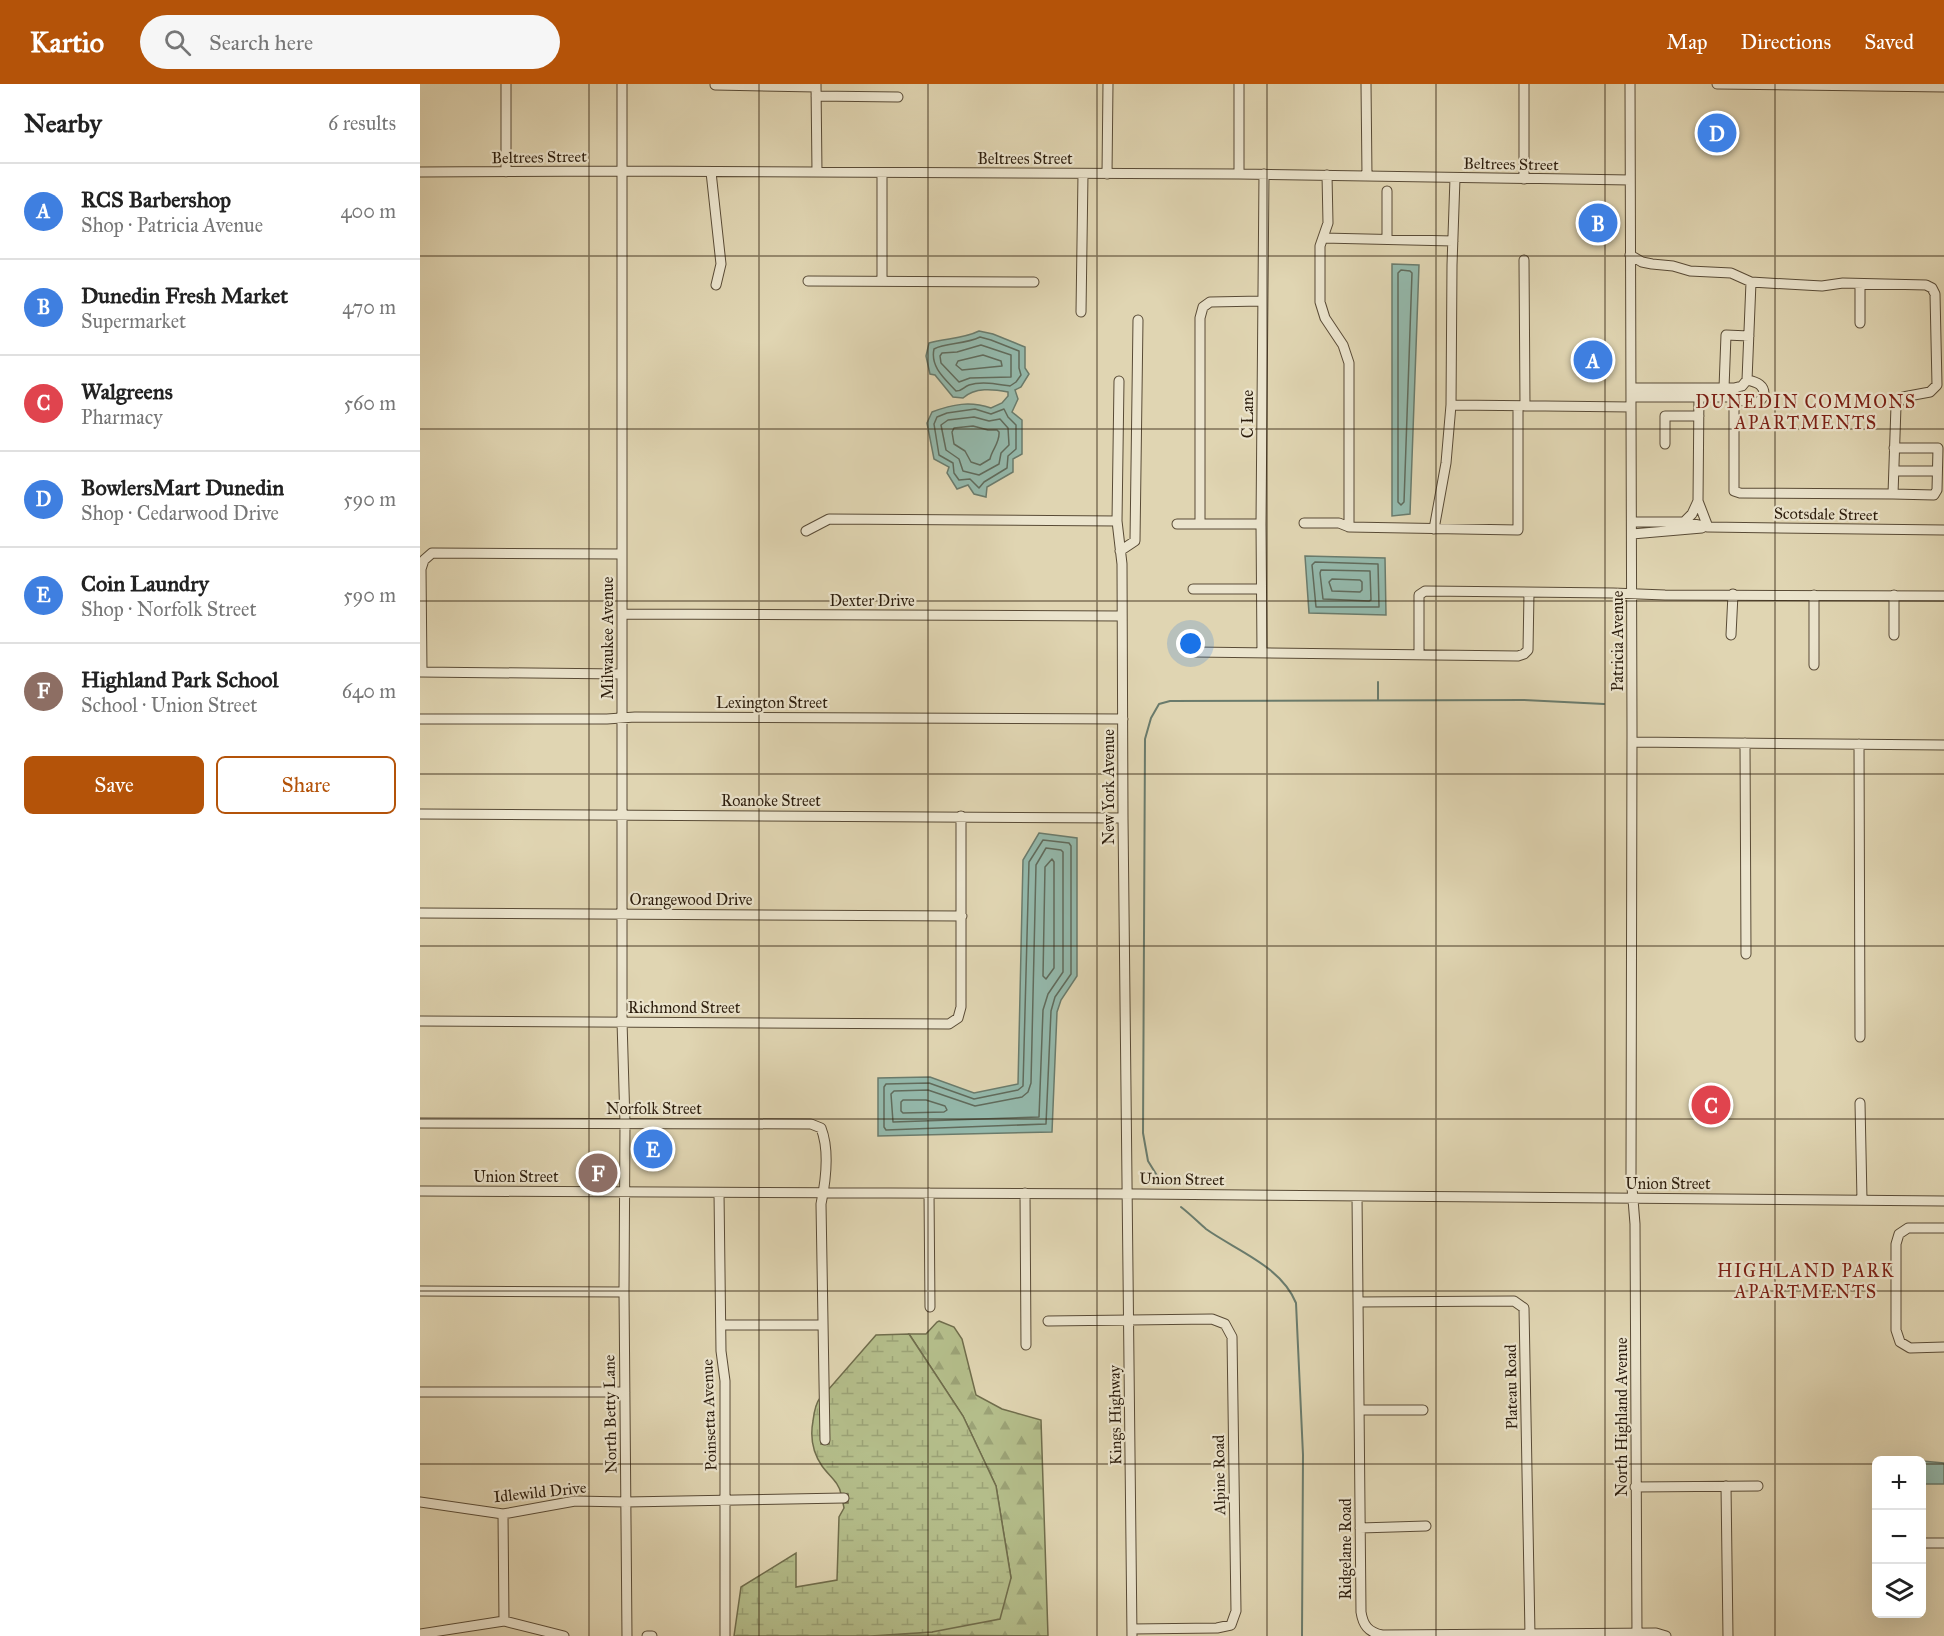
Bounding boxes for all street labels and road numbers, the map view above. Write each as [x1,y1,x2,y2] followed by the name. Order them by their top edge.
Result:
[491,147,587,167] street label: Beltrees Street
[977,149,1073,168] street label: Beltrees Street
[1463,154,1559,174] street label: Beltrees Street
[1238,390,1257,438] street label: C Lane
[1774,504,1879,524] street label: Scotsdale Street
[598,576,617,699] street label: Milwaukee Avenue
[1608,590,1627,692] street label: Patricia Avenue
[829,591,915,610] street label: Dexter Drive
[716,693,828,713] street label: Lexington Street
[1099,729,1118,845] street label: New York Avenue
[721,791,821,810] street label: Roanoke Street
[630,890,753,910] street label: Orangewood Drive
[628,998,741,1017] street label: Richmond Street
[606,1099,702,1118] street label: Norfolk Street
[473,1167,559,1186] street label: Union Street
[1139,1169,1225,1189] street label: Union Street
[1625,1174,1711,1193] street label: Union Street
[1612,1337,1632,1497] street label: North Highland Avenue
[1501,1344,1521,1430] street label: Plateau Road
[599,1354,621,1474] street label: North Betty Lane
[698,1358,720,1471] street label: Poinsetta Avenue
[1105,1364,1126,1465] street label: Kings Highway
[1209,1435,1229,1516] street label: Alpine Road
[493,1478,588,1506] street label: Idlewild Drive
[1336,1498,1356,1600] street label: Ridgelane Road

